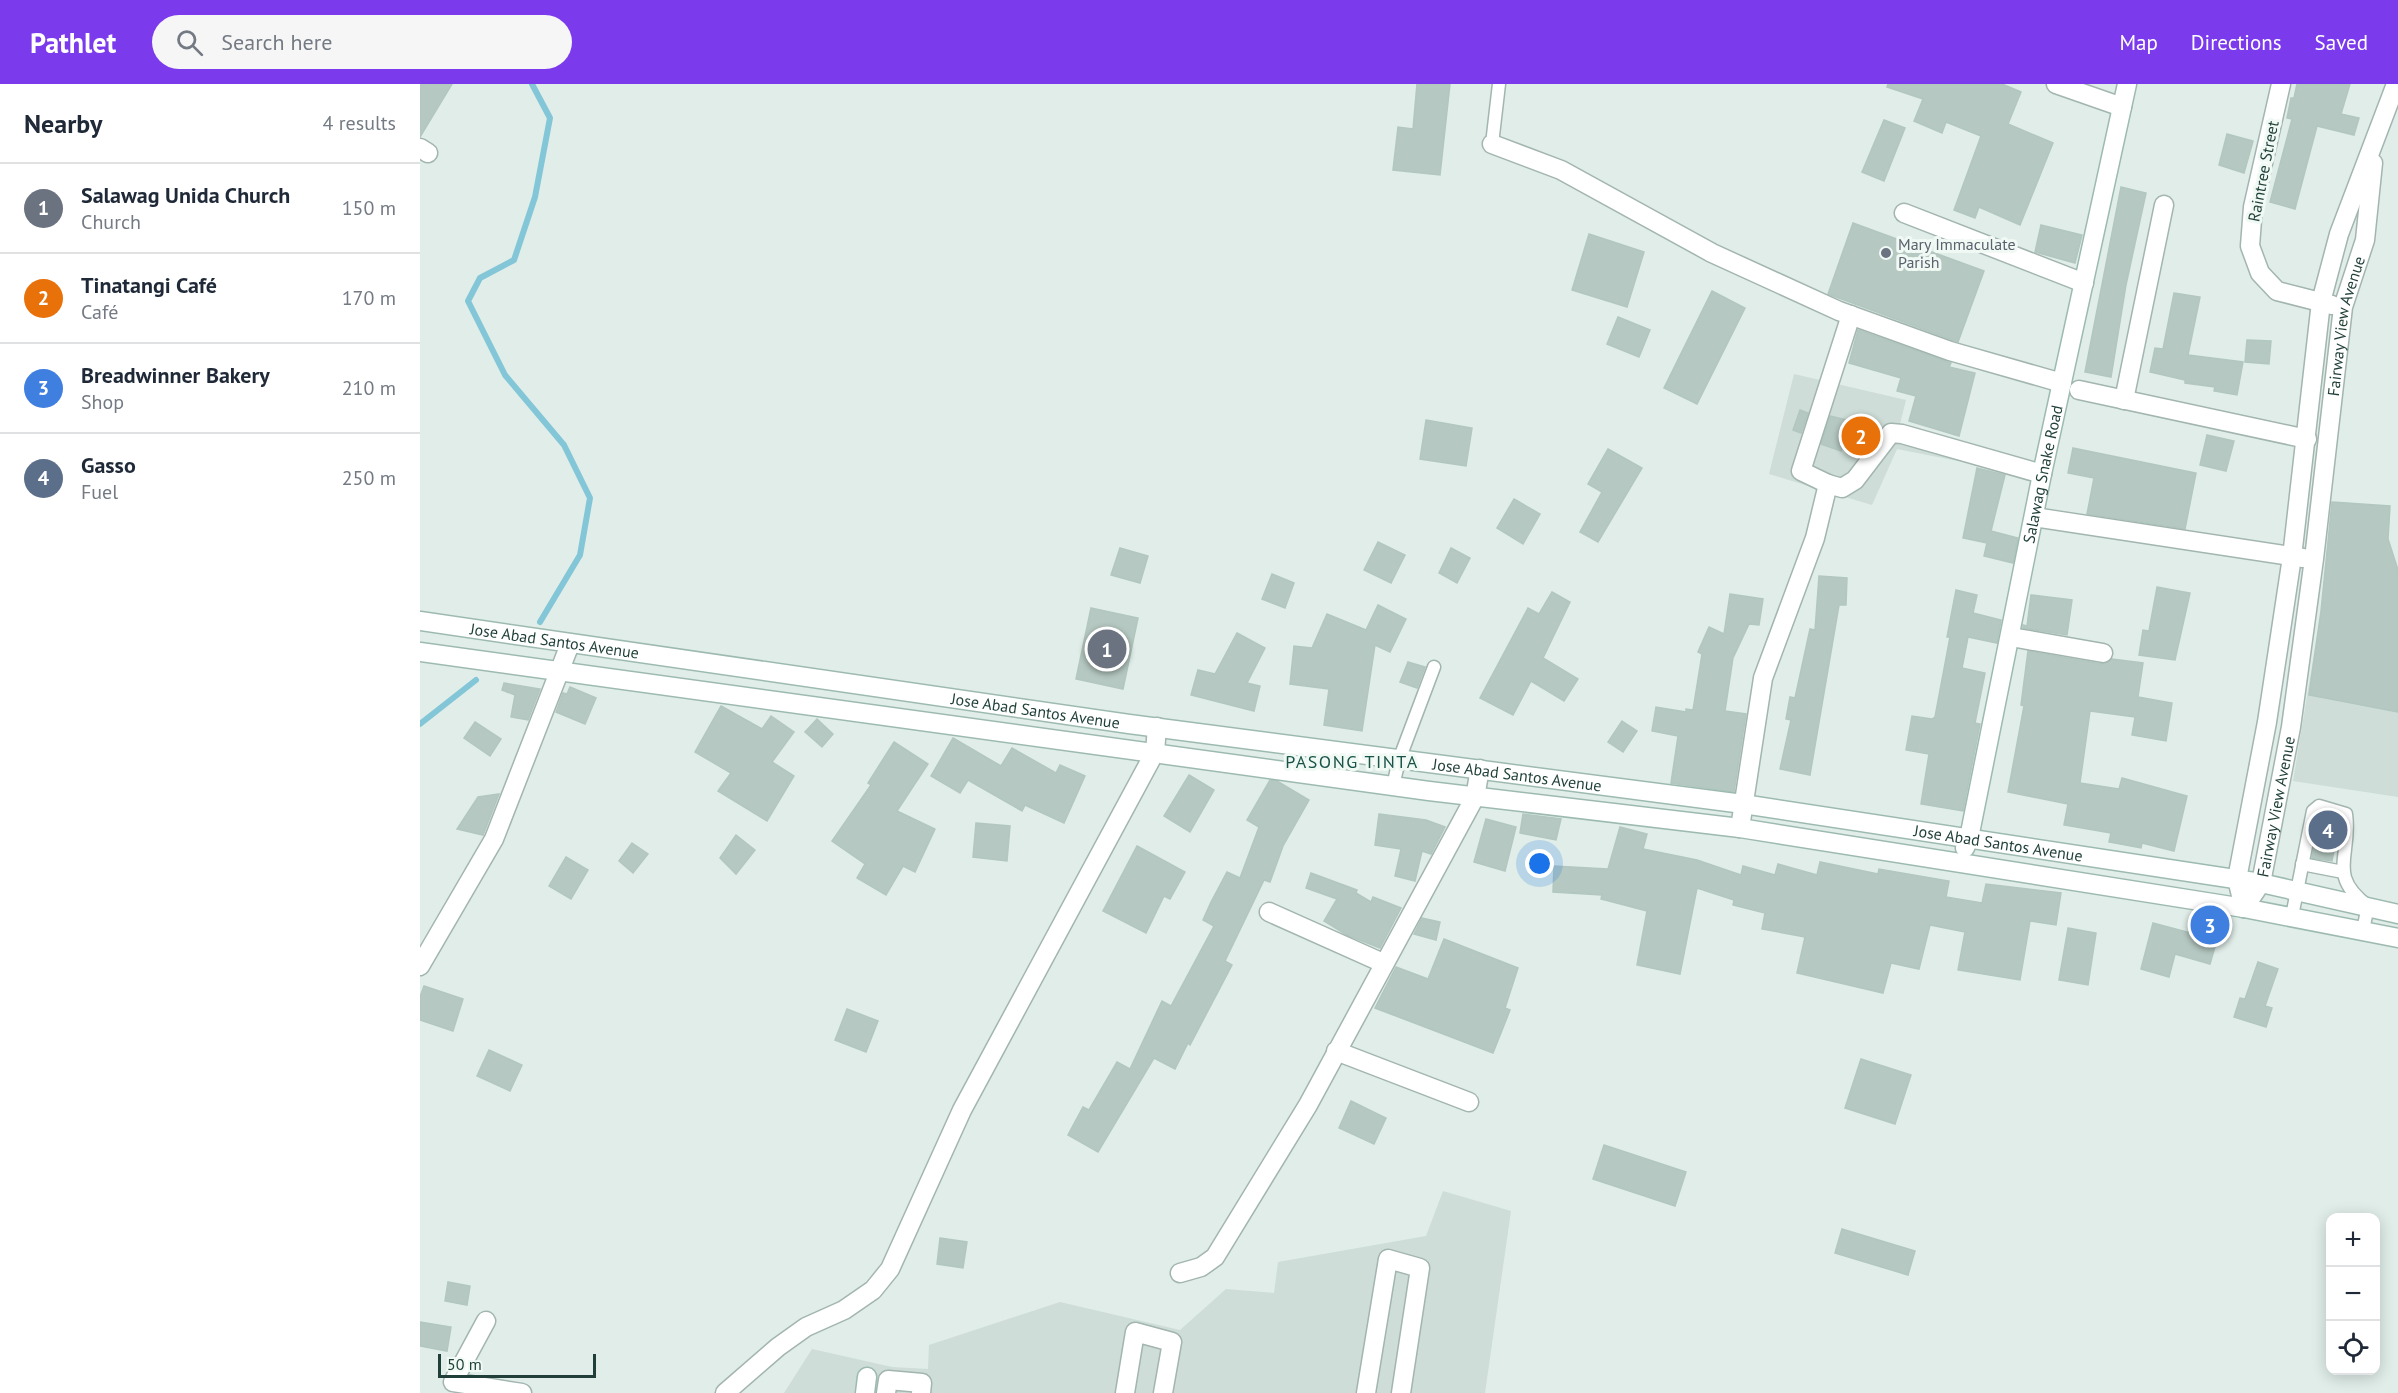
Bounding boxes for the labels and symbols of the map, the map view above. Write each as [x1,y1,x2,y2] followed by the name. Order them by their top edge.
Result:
[2243,118,2283,223] street label: Raintree Street
[1898,234,2016,272] place label: Mary Immaculate Parish
[1879,246,1893,260] marker: Mary Immaculate Parish
[2323,253,2369,397] street label: Fairway View Avenue
[2018,403,2067,545] street label: Salawag Snake Road
[1842,414,1880,458] pin: 2
[468,618,640,663] street label: Jose Abad Santos Avenue
[1088,626,1126,672] pin: 1
[949,688,1121,733] street label: Jose Abad Santos Avenue
[2252,735,2299,879] street label: Fairway View Avenue
[1285,750,1419,773] district label: PASONG TINTA
[1431,754,1603,796] street label: Jose Abad Santos Avenue
[2308,808,2348,852] pin: 4
[1912,820,2084,866] street label: Jose Abad Santos Avenue
[1525,849,1554,878] your location
[2190,902,2230,948] pin: 3
[438,1351,596,1378] scale bar

